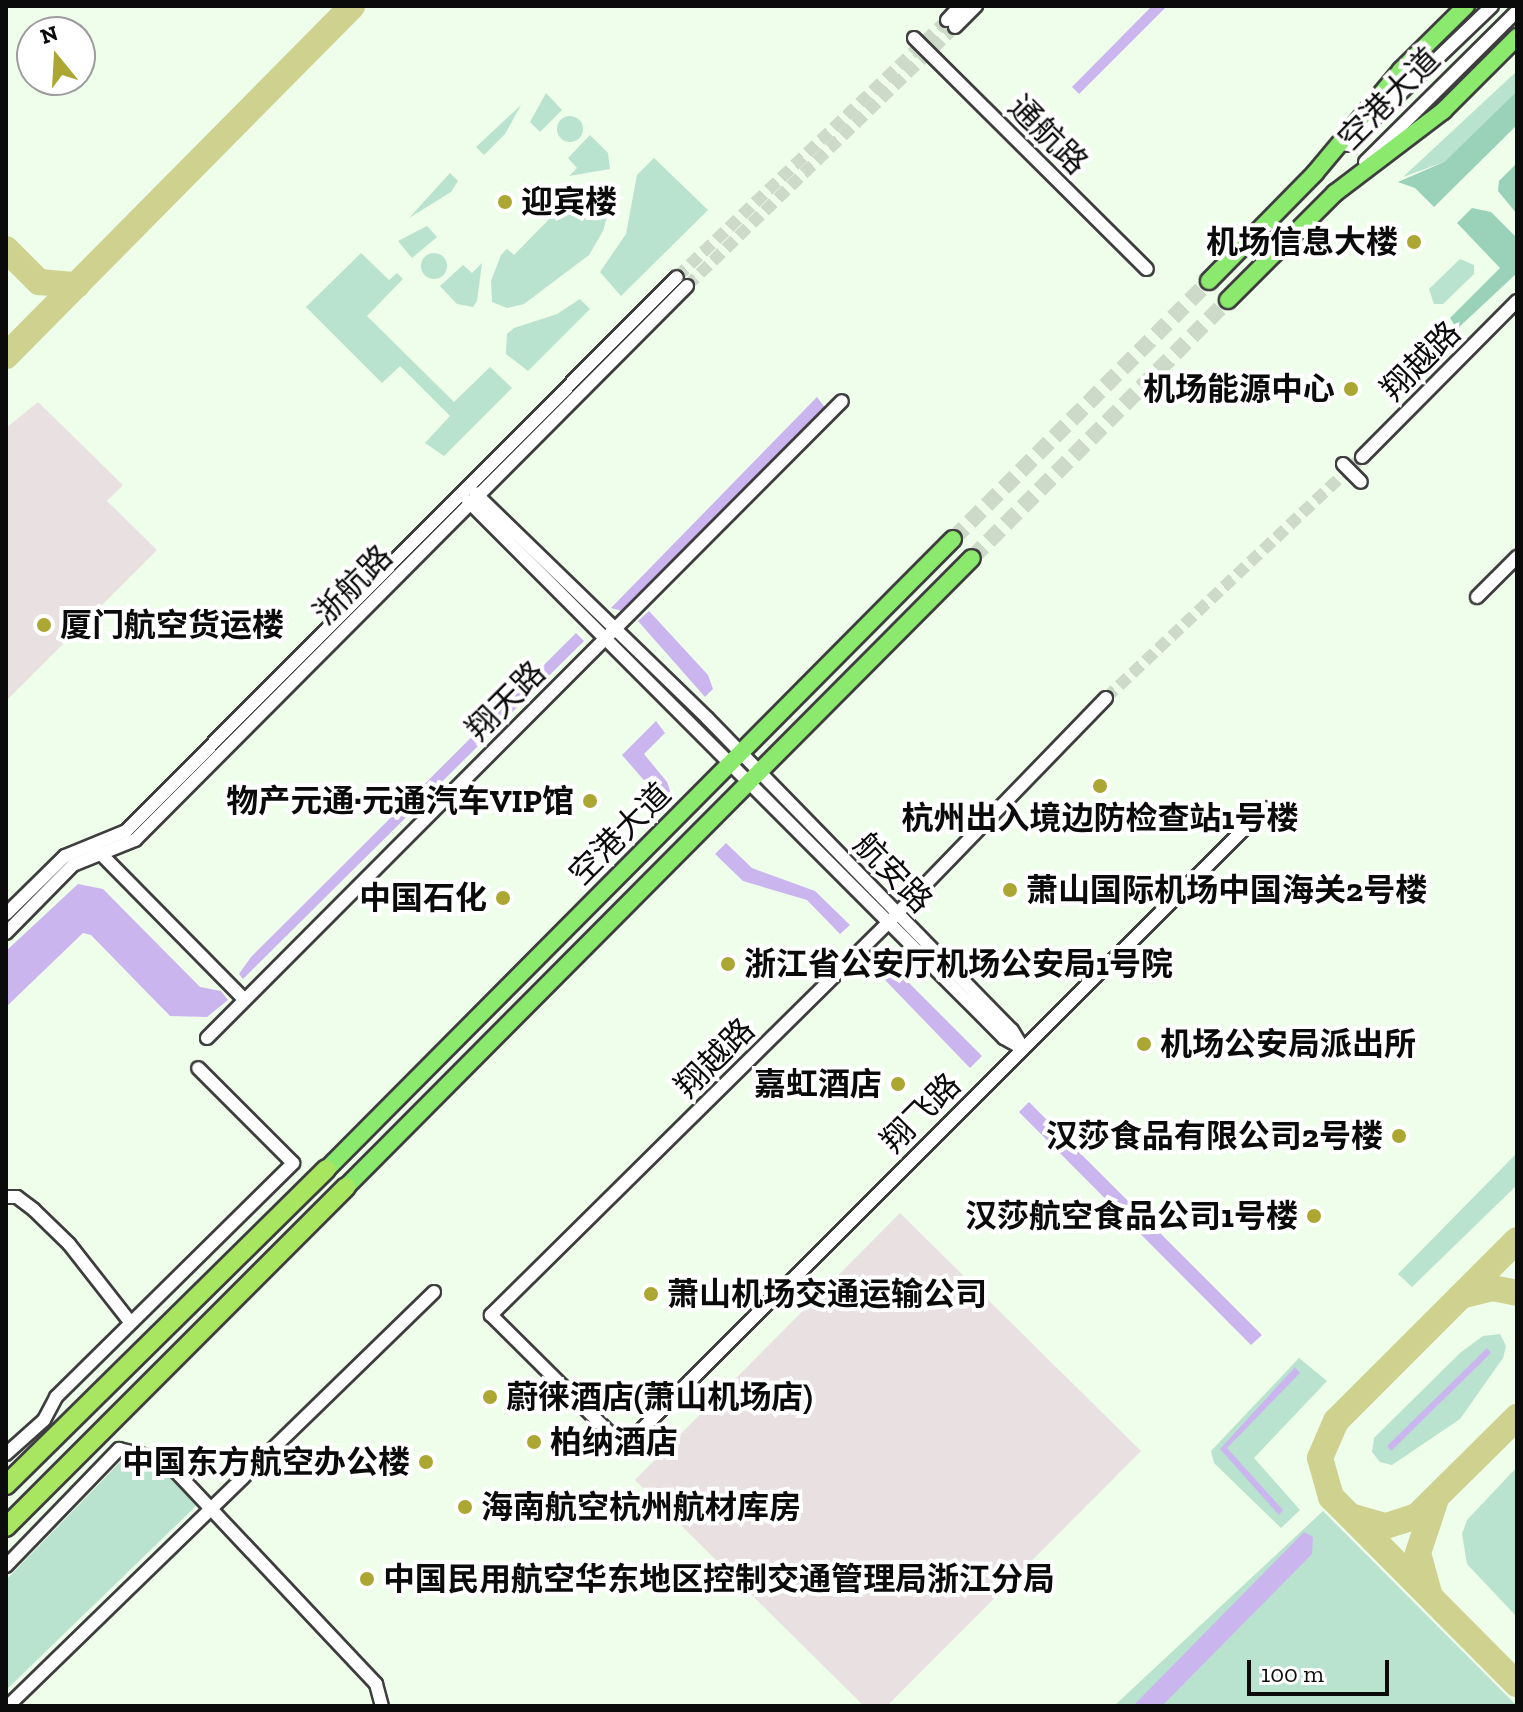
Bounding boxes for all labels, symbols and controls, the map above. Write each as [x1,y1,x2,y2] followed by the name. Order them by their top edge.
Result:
[16,16,96,96] north arrow
[37,19,61,50] text: N
[1330,40,1448,158] street label: 空港大道
[1000,87,1096,183] street label: 通航路
[521,183,617,221] place label: 迎宾楼
[496,193,514,211] marker: 迎宾楼
[1206,223,1398,261] place label: 机场信息大楼
[1405,233,1423,251] marker: 机场信息大楼
[1373,313,1469,409] street label: 翔越路
[1143,370,1335,408] place label: 机场能源中心
[1342,380,1360,398] marker: 机场能源中心
[305,537,401,633] street label: 浙航路
[60,606,284,644] place label: 厦门航空货运楼
[35,616,53,634] marker: 厦门航空货运楼
[458,653,554,749] street label: 翔天路
[561,775,679,893] street label: 空港大道
[1091,777,1109,795] marker: 杭州出入境边防检查站1号楼
[226,782,574,820] place label: 物产元通·元通汽车VIP馆
[581,792,599,810] marker: 物产元通·元通汽车VIP馆
[902,799,1298,837] place label: 杭州出入境边防检查站1号楼
[846,825,940,921] street label: 航安路
[1026,871,1427,909] place label: 萧山国际机场中国海关2号楼
[359,879,487,917] place label: 中国石化
[1001,881,1019,899] marker: 萧山国际机场中国海关2号楼
[494,889,512,907] marker: 中国石化
[744,945,1173,983] place label: 浙江省公安厅机场公安局1号院
[719,955,737,973] marker: 浙江省公安厅机场公安局1号院
[667,1010,763,1106] street label: 翔越路
[1160,1025,1416,1063] place label: 机场公安局派出所
[1135,1035,1153,1053] marker: 机场公安局派出所
[754,1065,882,1103] place label: 嘉虹酒店
[873,1065,969,1161] street label: 翔飞路
[889,1075,907,1093] marker: 嘉虹酒店
[1046,1117,1383,1155] place label: 汉莎食品有限公司2号楼
[1390,1127,1408,1145] marker: 汉莎食品有限公司2号楼
[965,1197,1298,1235] place label: 汉莎航空食品公司1号楼
[1305,1207,1323,1225] marker: 汉莎航空食品公司1号楼
[667,1275,987,1313] place label: 萧山机场交通运输公司
[642,1285,660,1303] marker: 萧山机场交通运输公司
[506,1378,812,1416] place label: 蔚徕酒店(萧山机场店)
[481,1388,499,1406] marker: 蔚徕酒店(萧山机场店)
[550,1423,678,1461] place label: 柏纳酒店
[525,1433,543,1451] marker: 柏纳酒店
[122,1443,410,1481] place label: 中国东方航空办公楼
[417,1453,435,1471] marker: 中国东方航空办公楼
[481,1488,801,1526] place label: 海南航空杭州航材库房
[456,1498,474,1516] marker: 海南航空杭州航材库房
[383,1560,1055,1598] place label: 中国民用航空华东地区控制交通管理局浙江分局
[358,1570,376,1588] marker: 中国民用航空华东地区控制交通管理局浙江分局
[1251,1644,1393,1694] scale bar
[1261,1659,1324,1688] text: 100 m

